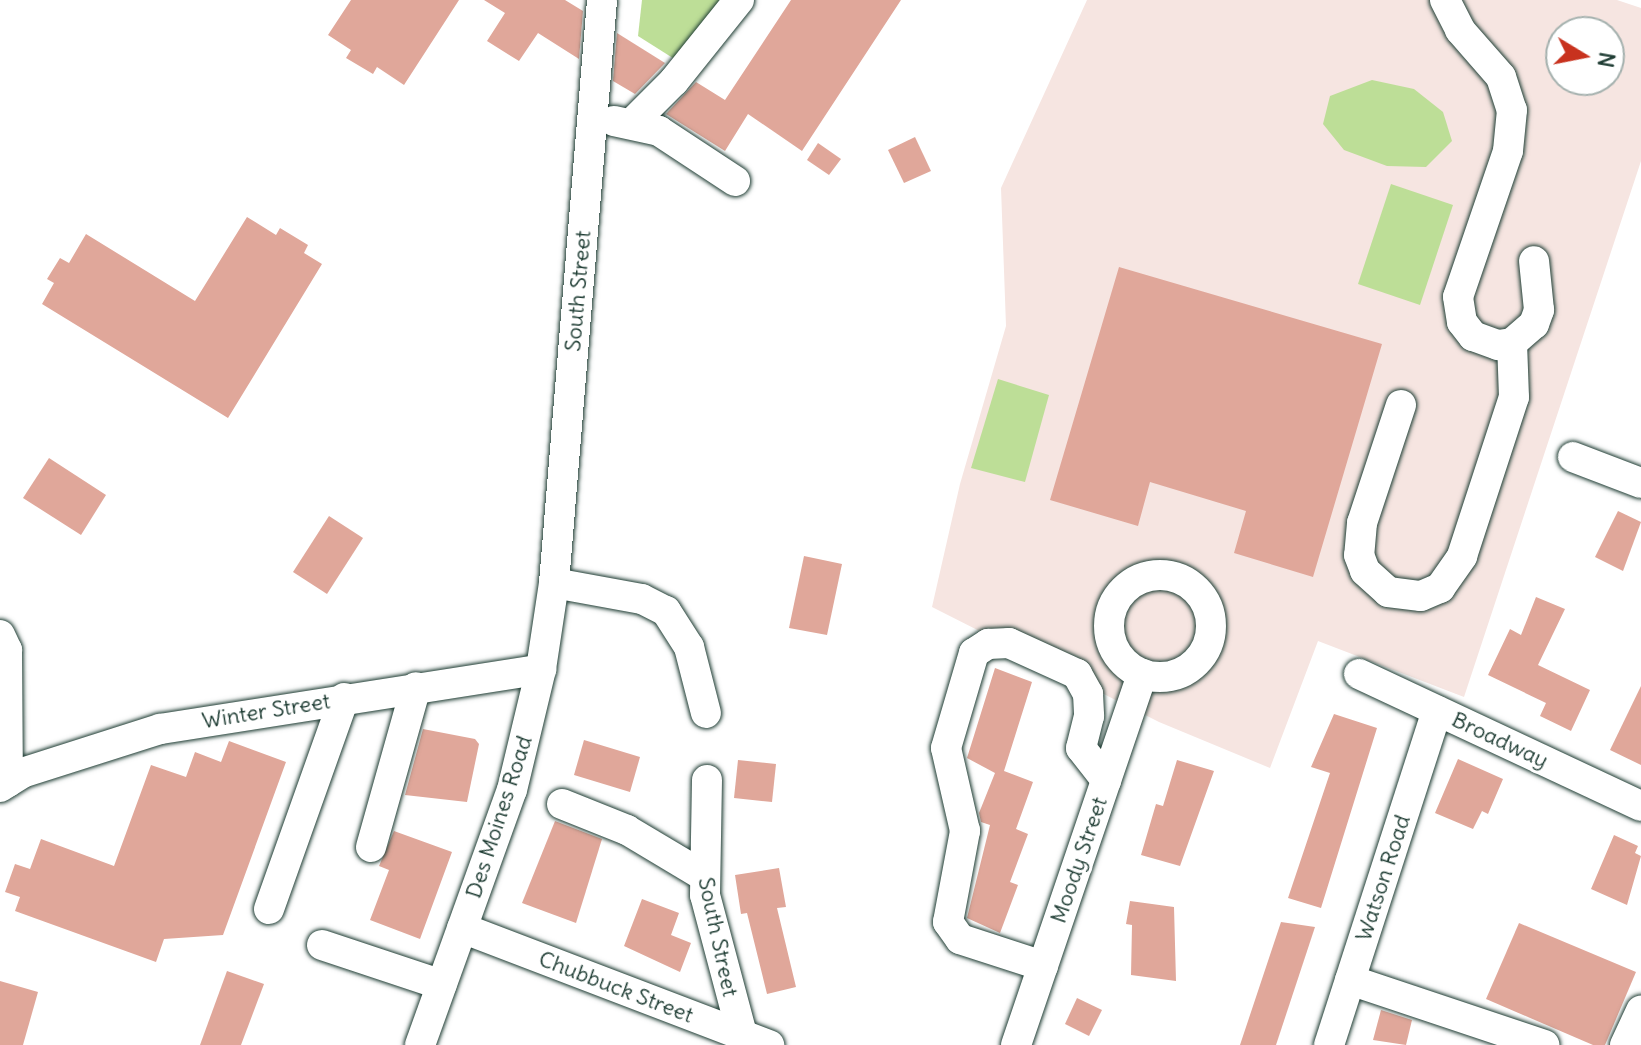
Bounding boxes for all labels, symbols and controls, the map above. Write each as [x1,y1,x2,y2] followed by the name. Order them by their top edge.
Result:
[1545,16,1625,96] north arrow
[1592,50,1622,70] text: N
[560,229,596,353] street label: South Street
[200,688,332,734] street label: Winter Street
[1448,706,1552,774] street label: Broadway
[460,733,538,901] street label: Des Moines Road
[1045,793,1113,927] street label: Moody Street
[1350,812,1416,944] street label: Watson Road
[692,875,744,999] street label: South Street
[535,945,697,1029] street label: Chubbuck Street

